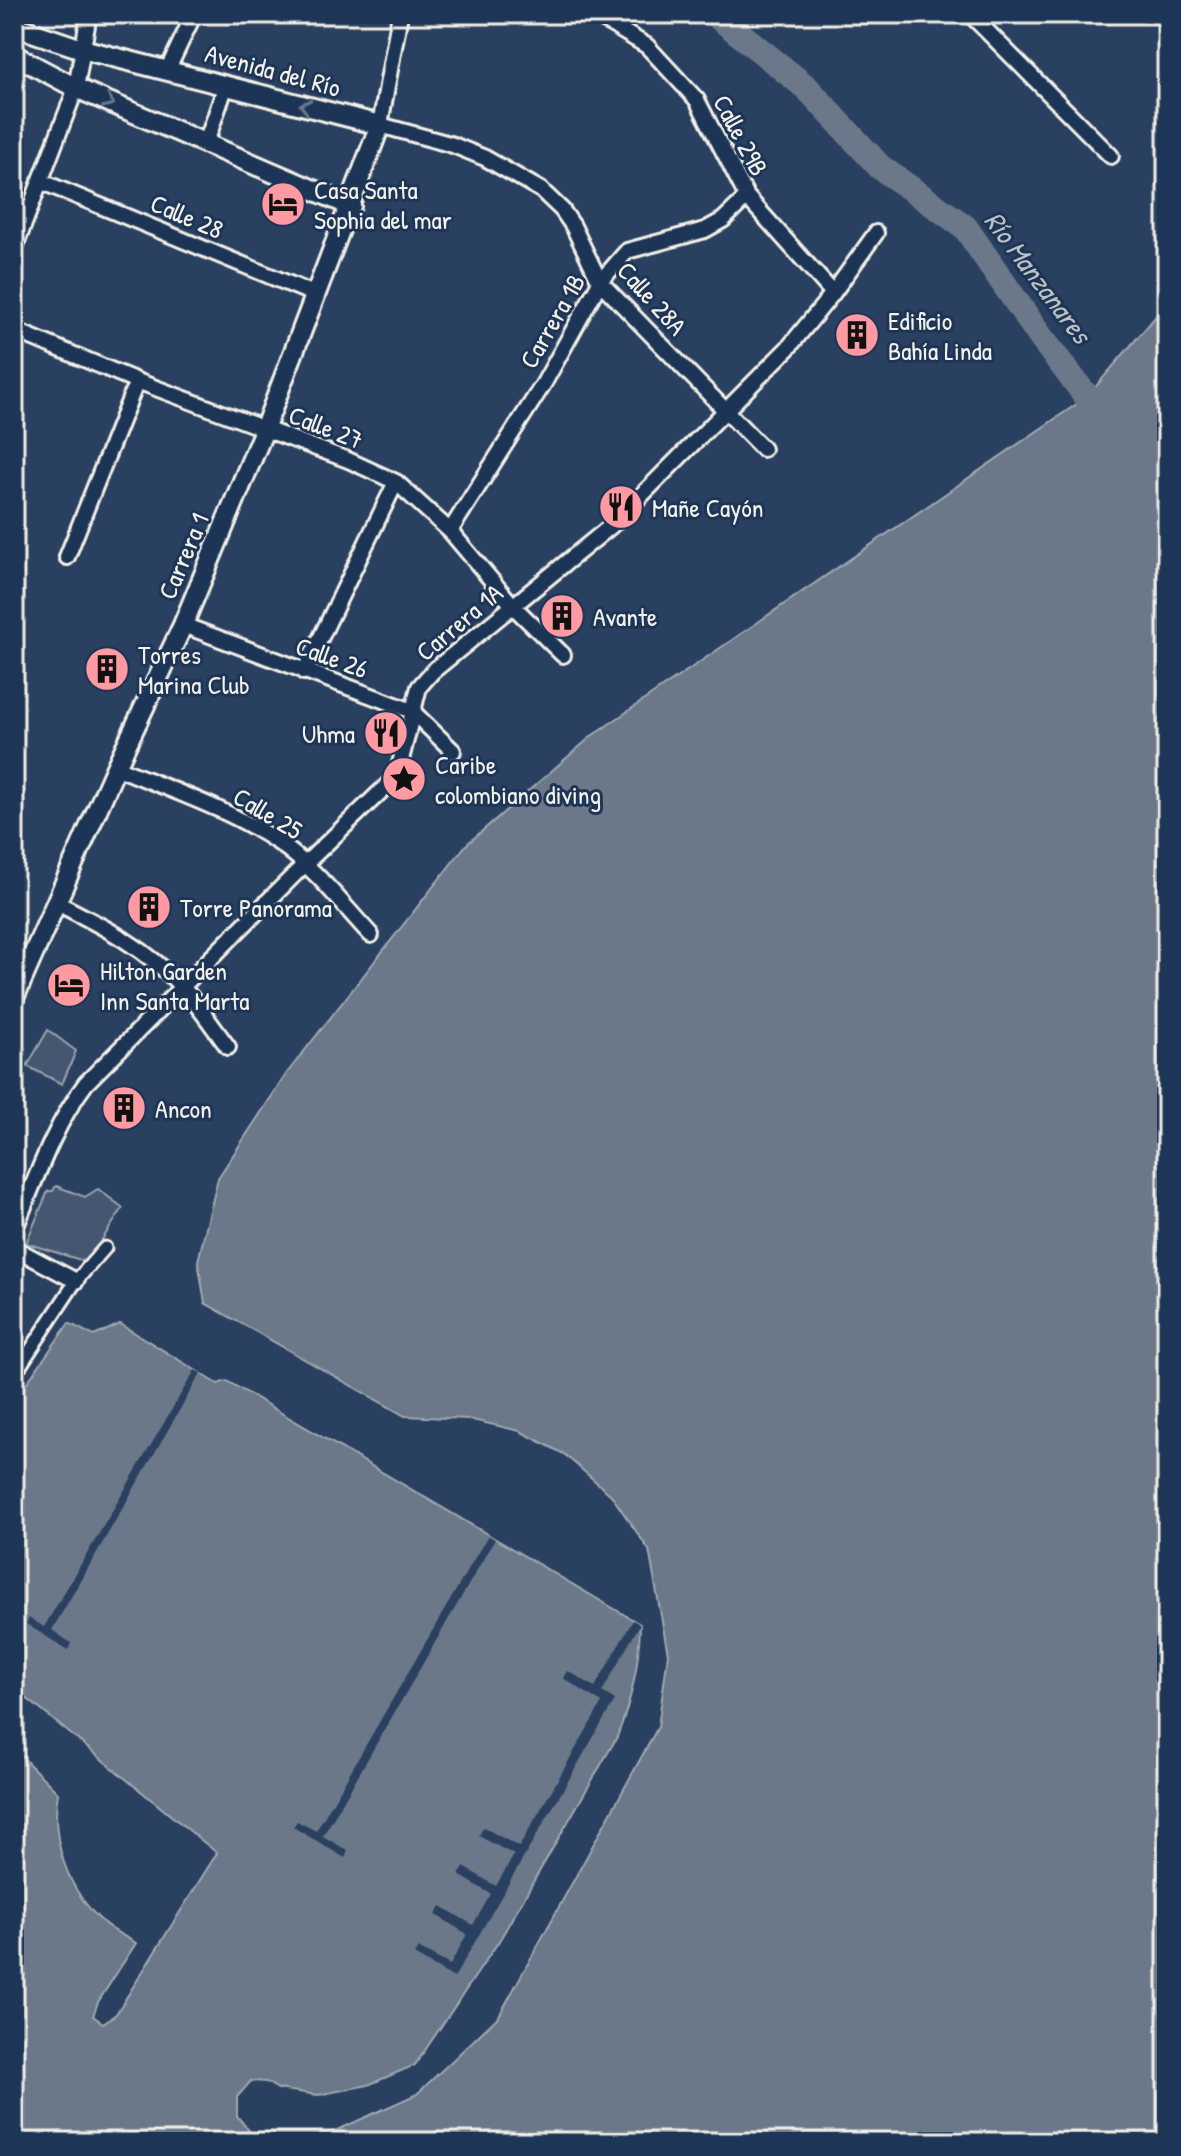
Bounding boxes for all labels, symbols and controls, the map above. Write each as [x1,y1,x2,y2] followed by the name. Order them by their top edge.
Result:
[201,35,345,105] street label: Avenida del Río
[705,88,777,182] street label: Calle 29B
[101,92,115,108] one-way arrow
[299,98,312,115] one-way arrow
[314,172,452,237] place label: Casa Santa Sophia del mar
[259,180,307,228] hotel icon: Casa Santa Sophia del mar
[145,185,229,247] street label: Calle 28
[976,203,1102,353] water label: Río Manzanares
[610,254,695,343] street label: Calle 28A
[511,267,593,375] street label: Carrera 1B
[888,303,992,368] place label: Edificio Bahía Linda
[833,311,881,359] building icon: Edificio Bahía Linda
[284,397,368,457] street label: Calle 27
[597,483,645,531] restaurant icon: Mañe Cayón
[652,490,763,525] place label: Mañe Cayón
[149,508,217,604] street label: Carrera 1
[408,575,510,669] street label: Carrera 1A
[538,592,586,640] building icon: Avante
[593,599,657,634] place label: Avante
[291,628,373,686] street label: Calle 26
[138,637,250,702] place label: Torres Marina Club
[83,645,131,693] building icon: Torres Marina Club
[362,709,410,757] restaurant icon: Uhma
[302,716,355,751] place label: Uhma
[435,747,601,812] place label: Caribe colombiano diving
[380,755,428,803] place icon: Caribe colombiano diving
[227,779,309,847] street label: Calle 25
[125,883,173,931] building icon: Torre Panorama
[180,890,332,925] place label: Torre Panorama
[100,953,249,1018] place label: Hilton Garden Inn Santa Marta
[45,961,93,1009] hotel icon: Hilton Garden Inn Santa Marta
[100,1084,148,1132] building icon: Ancon
[155,1091,212,1126] place label: Ancon

